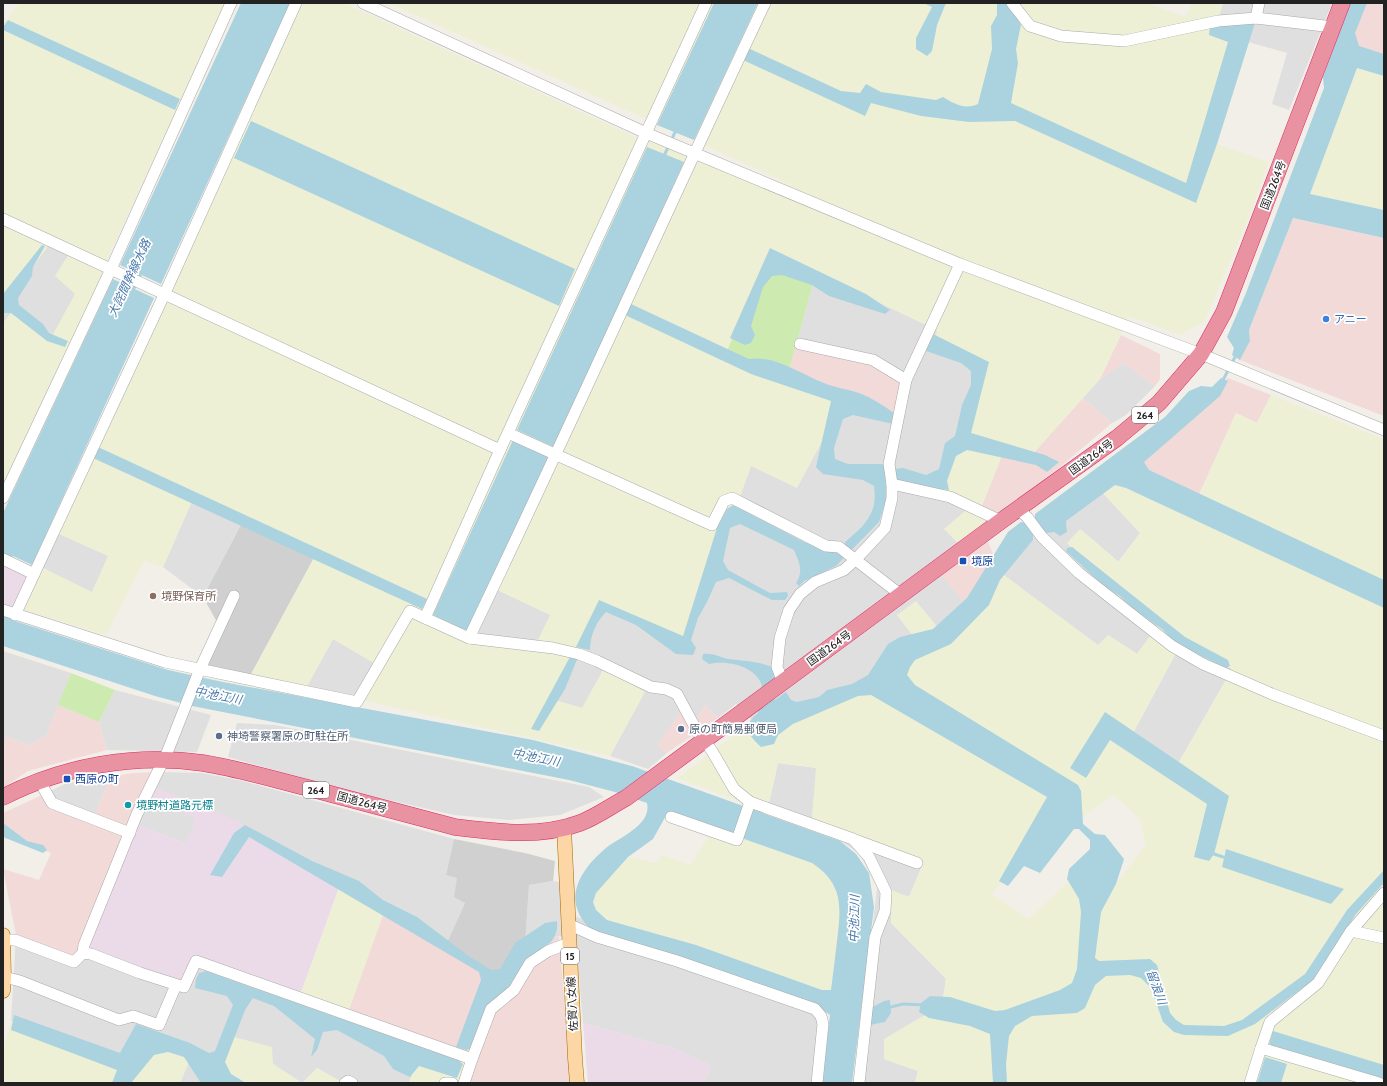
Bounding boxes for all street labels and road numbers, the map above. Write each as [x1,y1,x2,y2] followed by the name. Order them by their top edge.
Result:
[1257,159,1289,211] street label: 国道264号
[1132,407,1158,423] road number: 264
[1066,436,1116,478] street label: 国道264号
[804,627,854,669] street label: 国道264号
[303,782,329,798] road number: 264
[335,789,389,815] street label: 国道264号
[561,948,579,964] road number: 15
[564,976,580,1032] street label: 佐賀八女線

